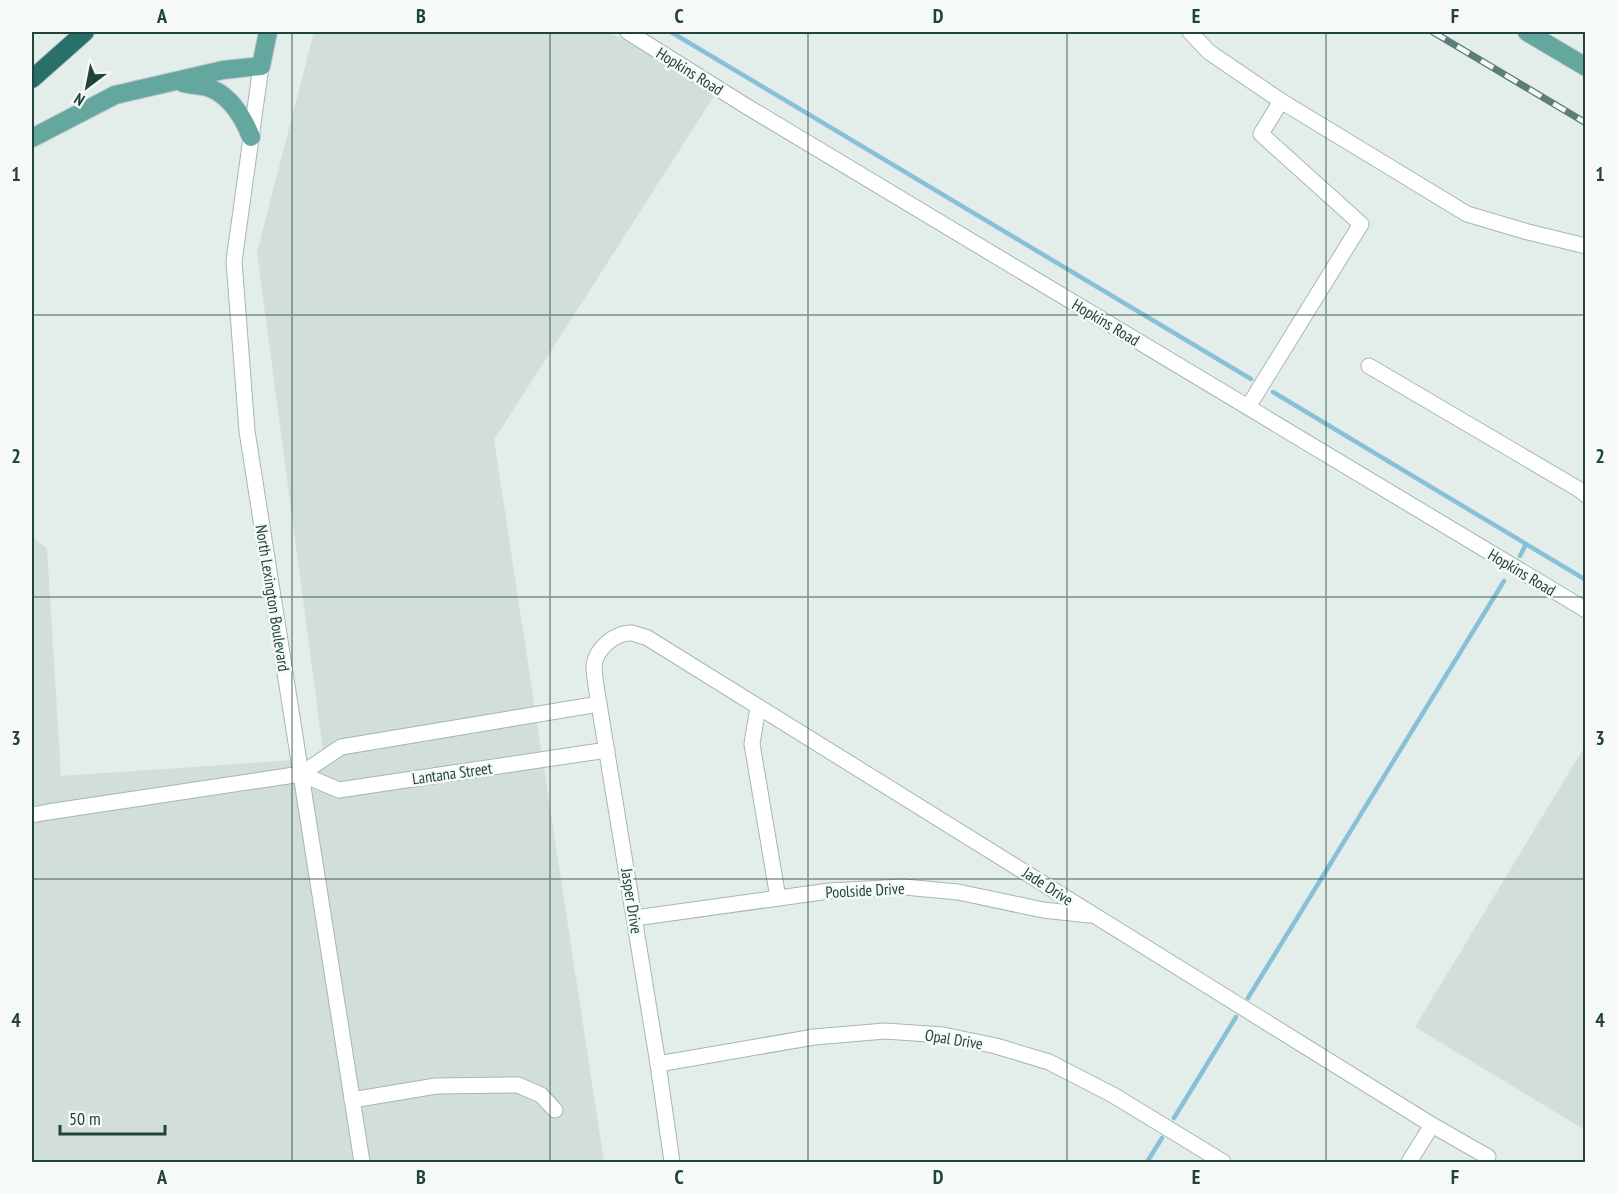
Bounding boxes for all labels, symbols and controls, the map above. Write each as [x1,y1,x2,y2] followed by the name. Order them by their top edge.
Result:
[156,3,168,29] text: A
[416,3,426,29] text: B
[674,3,684,29] text: C
[933,3,944,29] text: D
[1192,3,1200,29] text: E
[1451,3,1459,29] text: F
[653,43,727,99] street label: Hopkins Road
[57,57,117,117] north arrow
[70,89,88,110] text: N
[11,161,21,187] text: 1
[1595,161,1605,187] text: 1
[1069,294,1143,350] street label: Hopkins Road
[11,443,21,469] text: 2
[1595,443,1605,469] text: 2
[252,523,294,673] street label: North Lexington Boulevard
[1485,544,1559,600] street label: Hopkins Road
[11,725,21,751] text: 3
[1595,725,1605,751] text: 3
[411,757,494,789] street label: Lantana Street
[1018,862,1077,910] street label: Jade Drive
[617,866,647,935] street label: Jasper Drive
[825,878,905,902] street label: Poolside Drive
[11,1007,21,1033] text: 4
[1595,1007,1605,1033] text: 4
[924,1025,984,1053] street label: Opal Drive
[60,1098,165,1136] scale bar
[69,1107,101,1130] text: 50 m
[156,1164,168,1190] text: A
[416,1164,426,1190] text: B
[674,1164,684,1190] text: C
[933,1164,944,1190] text: D
[1192,1164,1200,1190] text: E
[1451,1164,1459,1190] text: F

